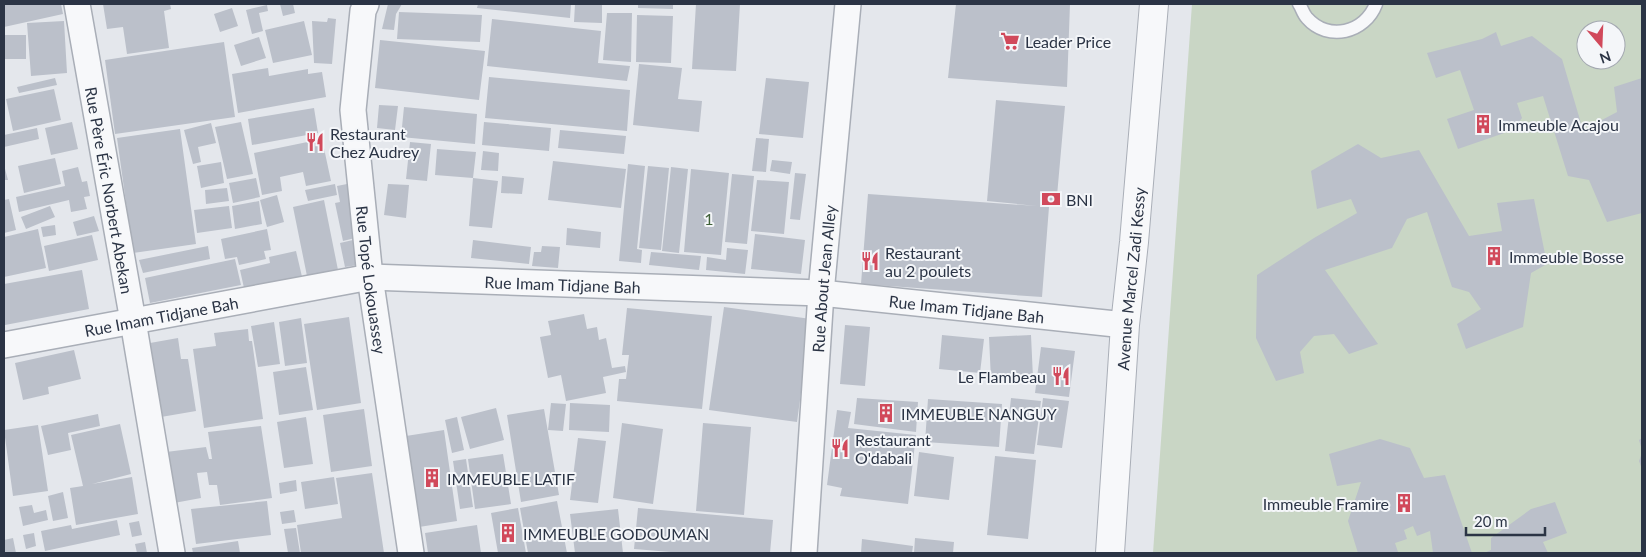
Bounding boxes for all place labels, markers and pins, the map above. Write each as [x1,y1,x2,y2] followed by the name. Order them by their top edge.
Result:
[999,30,1021,52] supermarket icon: Leader Price
[1025,32,1111,51] place label: Leader Price
[1472,113,1494,135] building icon: Immeuble Acajou
[1498,115,1619,134] place label: Immeuble Acajou
[330,124,420,161] place label: Restaurant Chez Audrey
[304,131,326,153] restaurant icon: Restaurant Chez Audrey
[1040,188,1062,210] bank icon: BNI
[1066,190,1093,209] place label: BNI
[885,243,971,280] place label: Restaurant au 2 poulets
[1483,245,1505,267] building icon: Immeuble Bosse
[1509,247,1624,266] place label: Immeuble Bosse
[859,250,881,272] restaurant icon: Restaurant au 2 poulets
[1050,365,1072,387] restaurant icon: Le Flambeau
[958,367,1046,386] place label: Le Flambeau
[875,402,897,424] building icon: IMMEUBLE NANGUY
[901,404,1057,423] place label: IMMEUBLE NANGUY
[855,430,931,467] place label: Restaurant O'dabali
[829,437,851,459] restaurant icon: Restaurant O'dabali
[421,467,443,489] building icon: IMMEUBLE LATIF
[447,469,575,488] place label: IMMEUBLE LATIF
[1393,492,1415,514] building icon: Immeuble Framire
[1263,494,1389,513] place label: Immeuble Framire
[497,522,519,544] building icon: IMMEUBLE GODOUMAN
[523,524,709,543] place label: IMMEUBLE GODOUMAN

